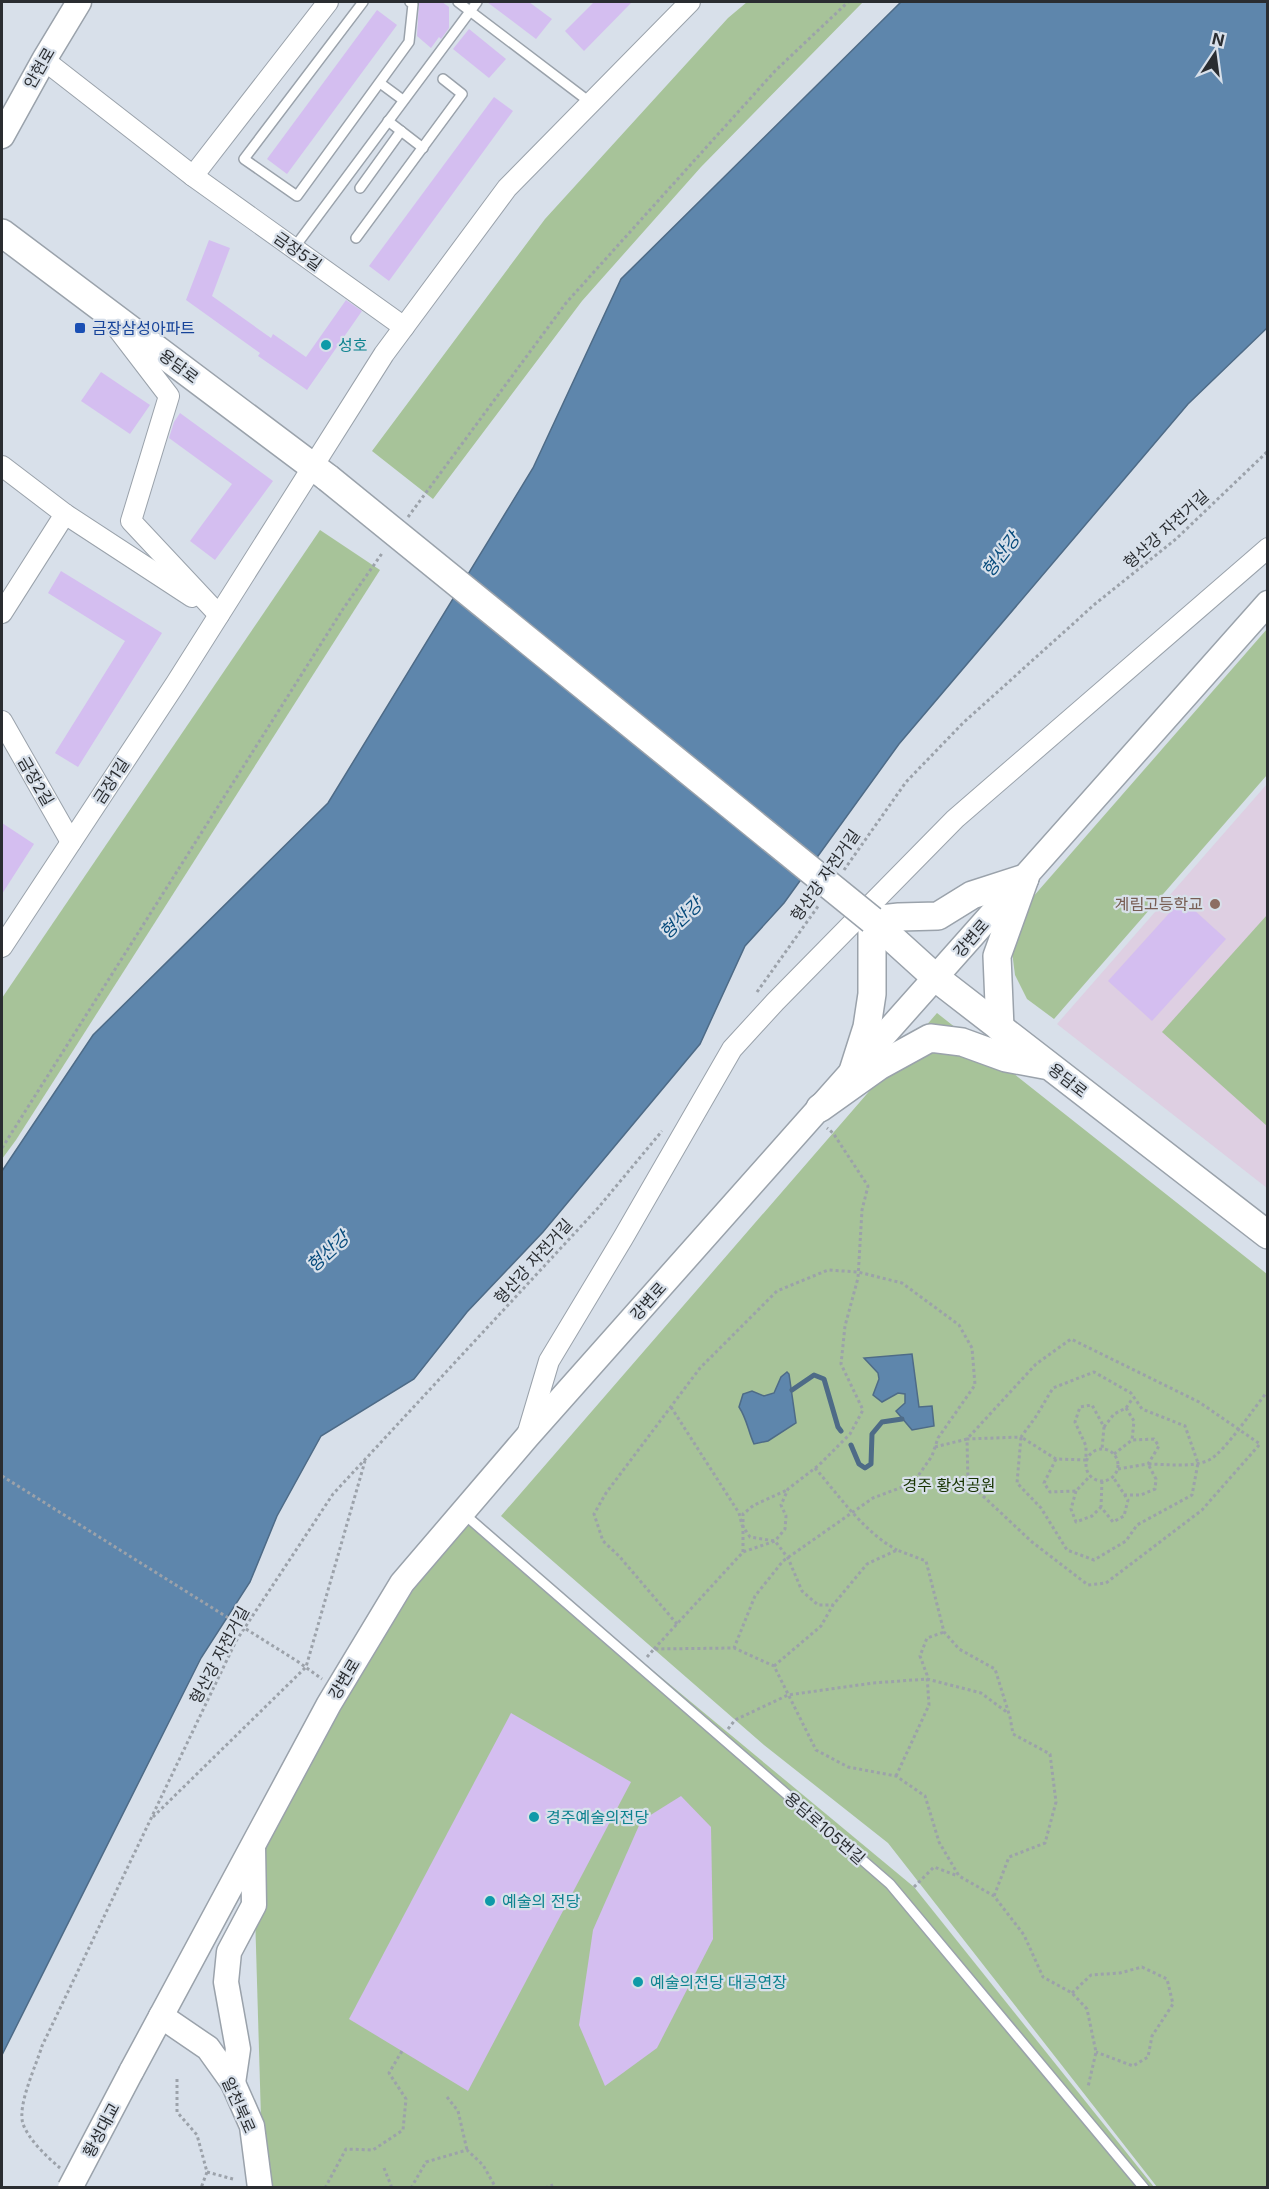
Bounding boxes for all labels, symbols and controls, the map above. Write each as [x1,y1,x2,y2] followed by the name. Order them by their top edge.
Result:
[1185,24,1245,84] north arrow
[1210,28,1227,51] text: N
[19,44,59,92] street label: 안현로
[270,227,326,275] street label: 금장5길
[92,318,195,338] place label: 금장삼성아파트
[73,321,87,335] marker: 금장삼성아파트
[338,335,367,355] place label: 성호
[319,338,333,352] marker: 성호
[155,345,203,387] street label: 용담로
[1119,486,1213,572] street label: 형산강 자전거길
[977,527,1025,581] water label: 형산강
[14,753,58,809] street label: 금장2길
[89,754,133,808] street label: 금장1길
[786,825,864,925] street label: 형산강 자전거길
[655,892,708,943] water label: 형산강
[1115,894,1203,914] place label: 계림고등학교
[1208,897,1222,911] marker: 계림고등학교
[949,915,993,961] street label: 강변로
[1044,1059,1092,1102] street label: 용담로
[490,1214,576,1308] street label: 형산강 자전거길
[302,1225,355,1276] water label: 형산강
[626,1278,670,1324] street label: 강변로
[903,1475,995,1495] park label: 경주 황성공원
[185,1603,253,1707] street label: 형산강 자전거길
[324,1655,364,1703] street label: 강변로
[781,1788,869,1868] street label: 용담로105번길
[546,1807,649,1827] place label: 경주예술의전당
[527,1810,541,1824] marker: 경주예술의전당
[502,1891,580,1911] place label: 예술의 전당
[483,1894,497,1908] marker: 예술의 전당
[650,1972,787,1992] place label: 예술의전당 대공연장
[631,1975,645,1989] marker: 예술의전당 대공연장
[218,2074,260,2136] street label: 알천북로
[78,2099,124,2161] street label: 황성대교

